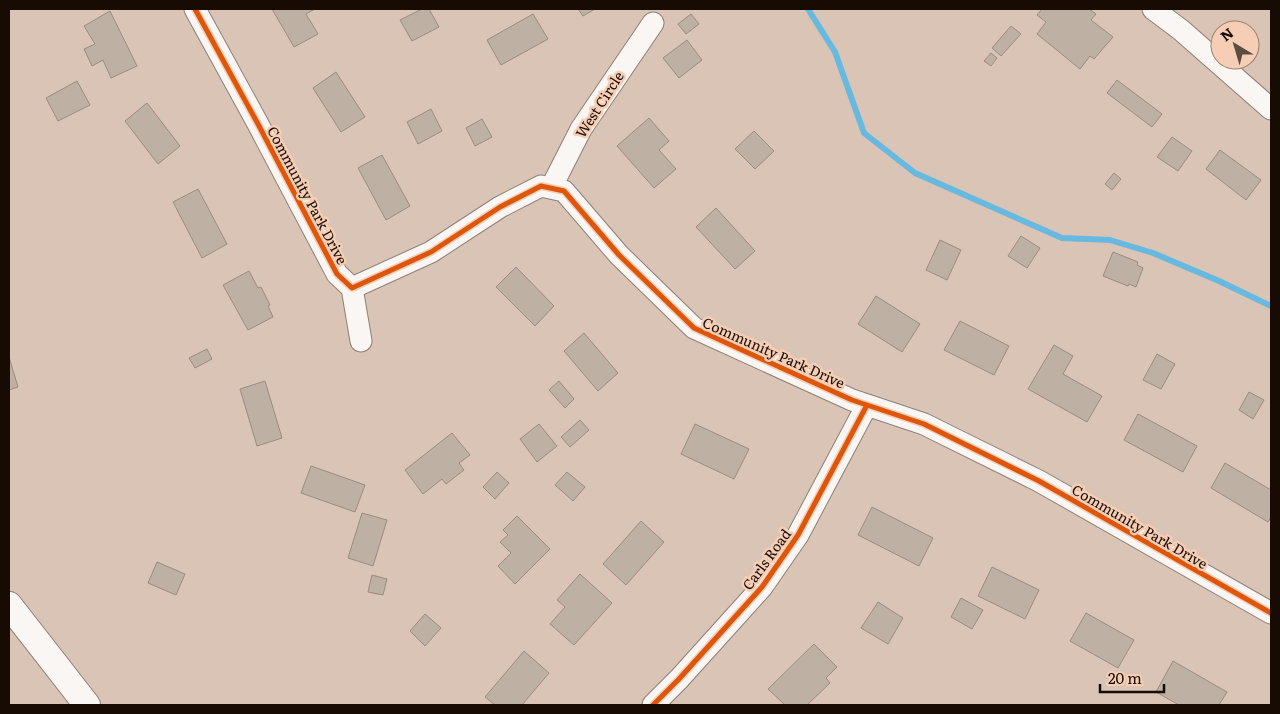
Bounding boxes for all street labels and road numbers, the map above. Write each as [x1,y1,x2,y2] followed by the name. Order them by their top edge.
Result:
[570,67,628,141] street label: West Circle
[263,122,353,268] street label: Community Park Drive
[700,312,848,392] street label: Community Park Drive
[1068,479,1212,573] street label: Community Park Drive
[737,524,795,594] street label: Carls Road

